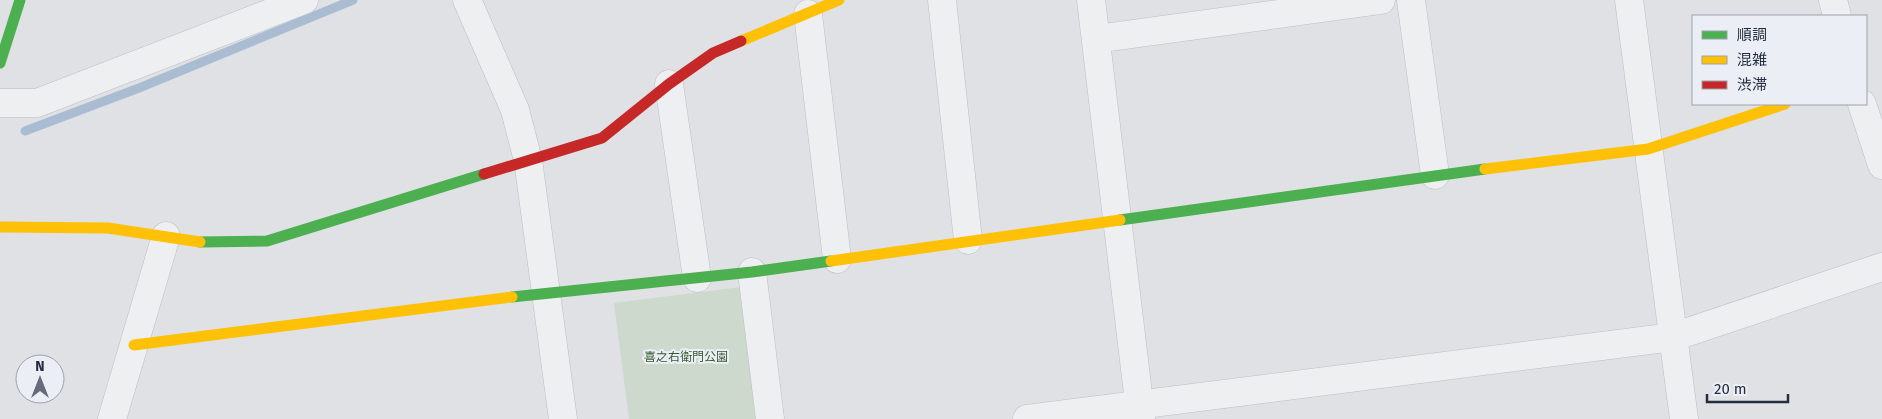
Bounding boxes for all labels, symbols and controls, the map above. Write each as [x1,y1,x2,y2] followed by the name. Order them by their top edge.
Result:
[1692,15,1867,105] legend
[1737,26,1767,44] text: 順調
[1737,51,1767,69] text: 混雑
[1737,76,1767,94] text: 渋滞
[644,350,728,364] park label: 喜之右衛門公園
[15,354,65,404] north arrow
[35,358,45,375] text: N
[1707,372,1788,404] scale bar
[1714,380,1747,398] text: 20 m

